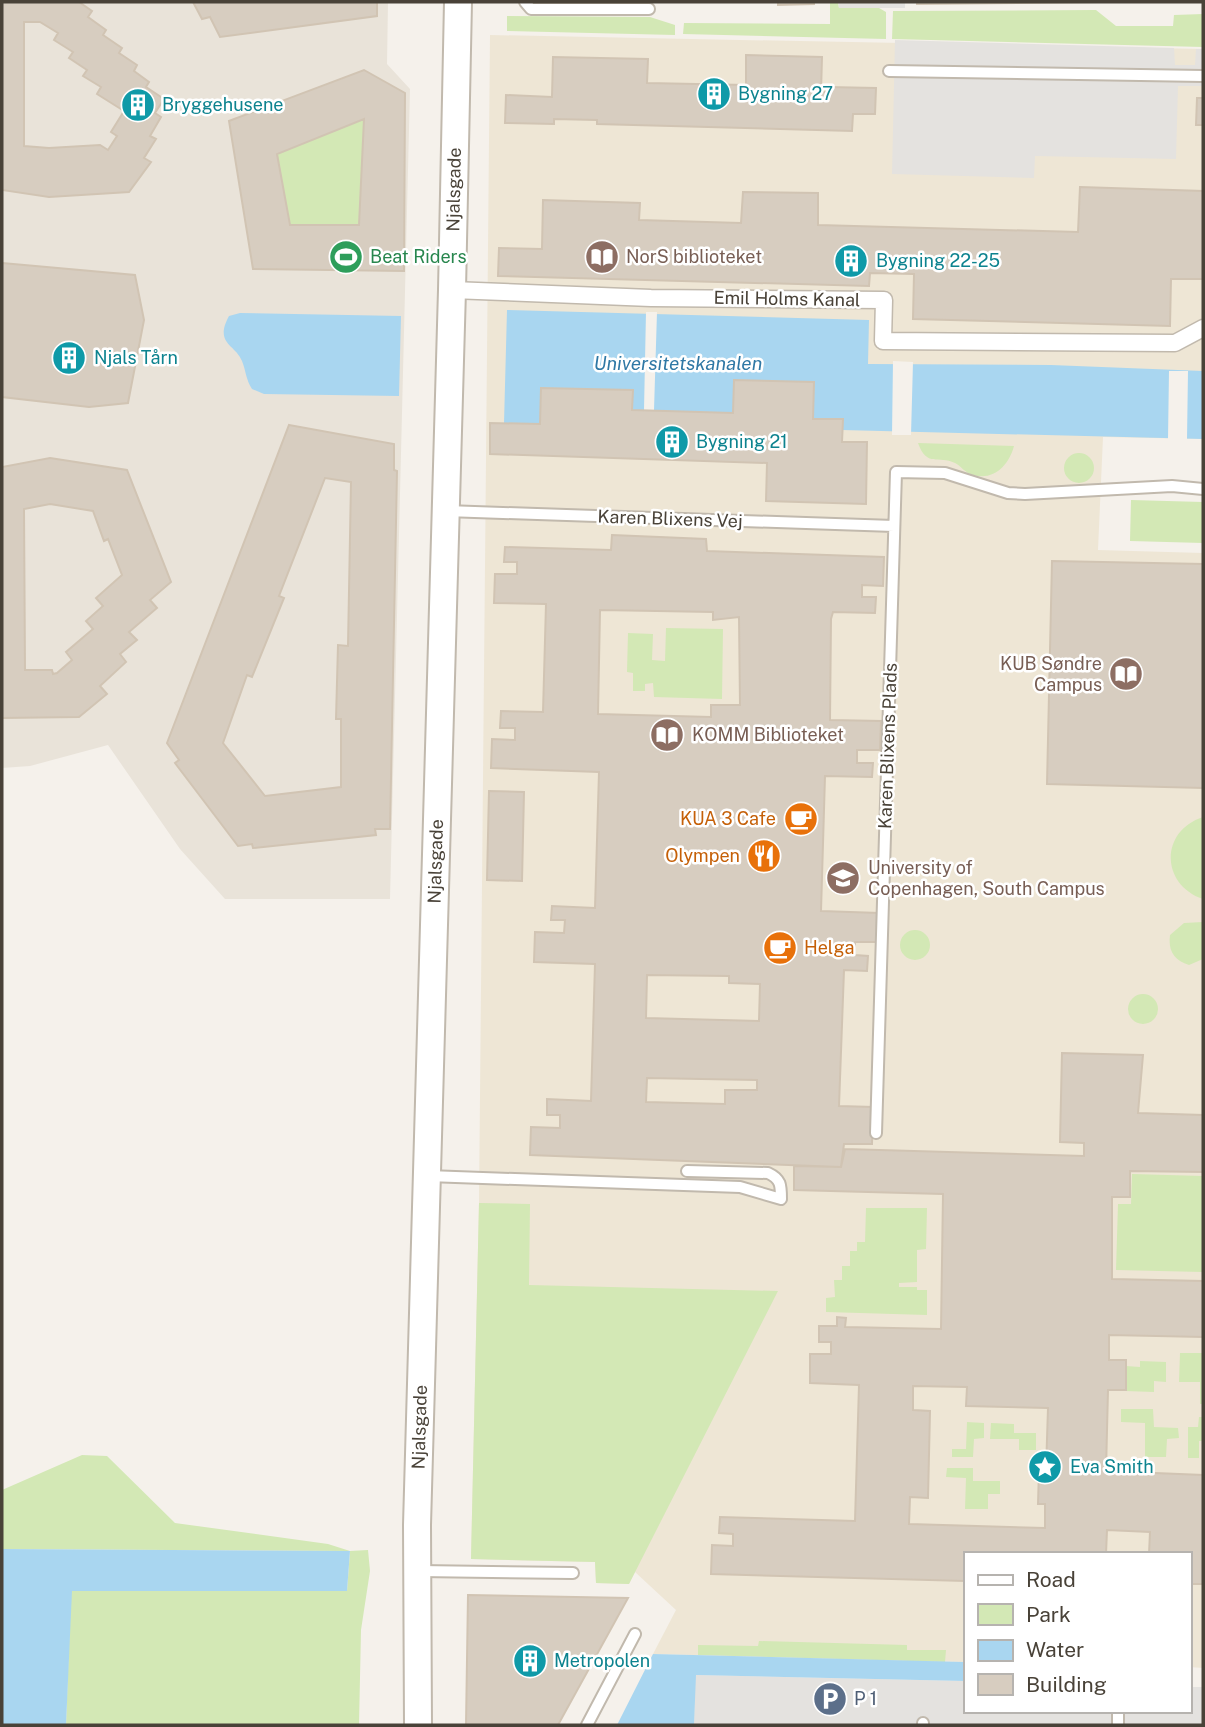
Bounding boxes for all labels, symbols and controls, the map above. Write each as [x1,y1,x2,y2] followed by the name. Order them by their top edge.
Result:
[695,75,733,113] building icon: Bygning 27
[738,83,833,104] place label: Bygning 27
[119,86,157,124] building icon: Bryggehusene
[162,94,283,115] place label: Bryggehusene
[442,147,465,232] street label: Njalsgade
[327,238,365,276] sports icon: Beat Riders
[583,238,621,276] library icon: NorS biblioteket
[832,242,870,280] building icon: Bygning 22-25
[370,246,467,267] place label: Beat Riders
[626,246,762,267] place label: NorS biblioteket
[876,250,1000,271] place label: Bygning 22-25
[713,287,861,310] street label: Emil Holms Kanal
[50,339,88,377] building icon: Njals Tårn
[94,347,178,368] place label: Njals Tårn
[594,352,762,374] water label: Universitetskanalen
[653,423,691,461] building icon: Bygning 21
[696,431,788,452] place label: Bygning 21
[597,505,743,532] street label: Karen Blixens Vej
[1000,653,1102,695] place label: KUB Søndre Campus
[1107,655,1145,693] library icon: KUB Søndre Campus
[874,663,901,829] street label: Karen Blixens Plads
[648,716,686,754] library icon: KOMM Biblioteket
[692,724,844,745] place label: KOMM Biblioteket
[782,800,820,838] cafe icon: KUA 3 Cafe
[680,808,776,829] place label: KUA 3 Cafe
[424,819,447,904] street label: Njalsgade
[745,837,783,875] restaurant icon: Olympen
[665,845,740,866] place label: Olympen
[868,857,1105,899] place label: University of Copenhagen, South Campus
[824,859,862,897] school or university icon: University of Copenhagen, South Campus
[761,929,799,967] cafe icon: Helga
[804,937,854,958] place label: Helga
[408,1385,431,1470] street label: Njalsgade
[1026,1448,1064,1486] place icon: Eva Smith
[1070,1456,1154,1477] place label: Eva Smith
[964,1552,1191,1713] legend
[1026,1567,1076,1592] text: Road
[1026,1602,1071,1627] text: Park
[1026,1637,1084,1662] text: Water
[511,1642,549,1680] building icon: Metropolen
[554,1650,650,1671] place label: Metropolen
[1026,1672,1107,1697] text: Building
[811,1680,849,1718] parking icon: P 1
[854,1688,877,1709] place label: P 1

